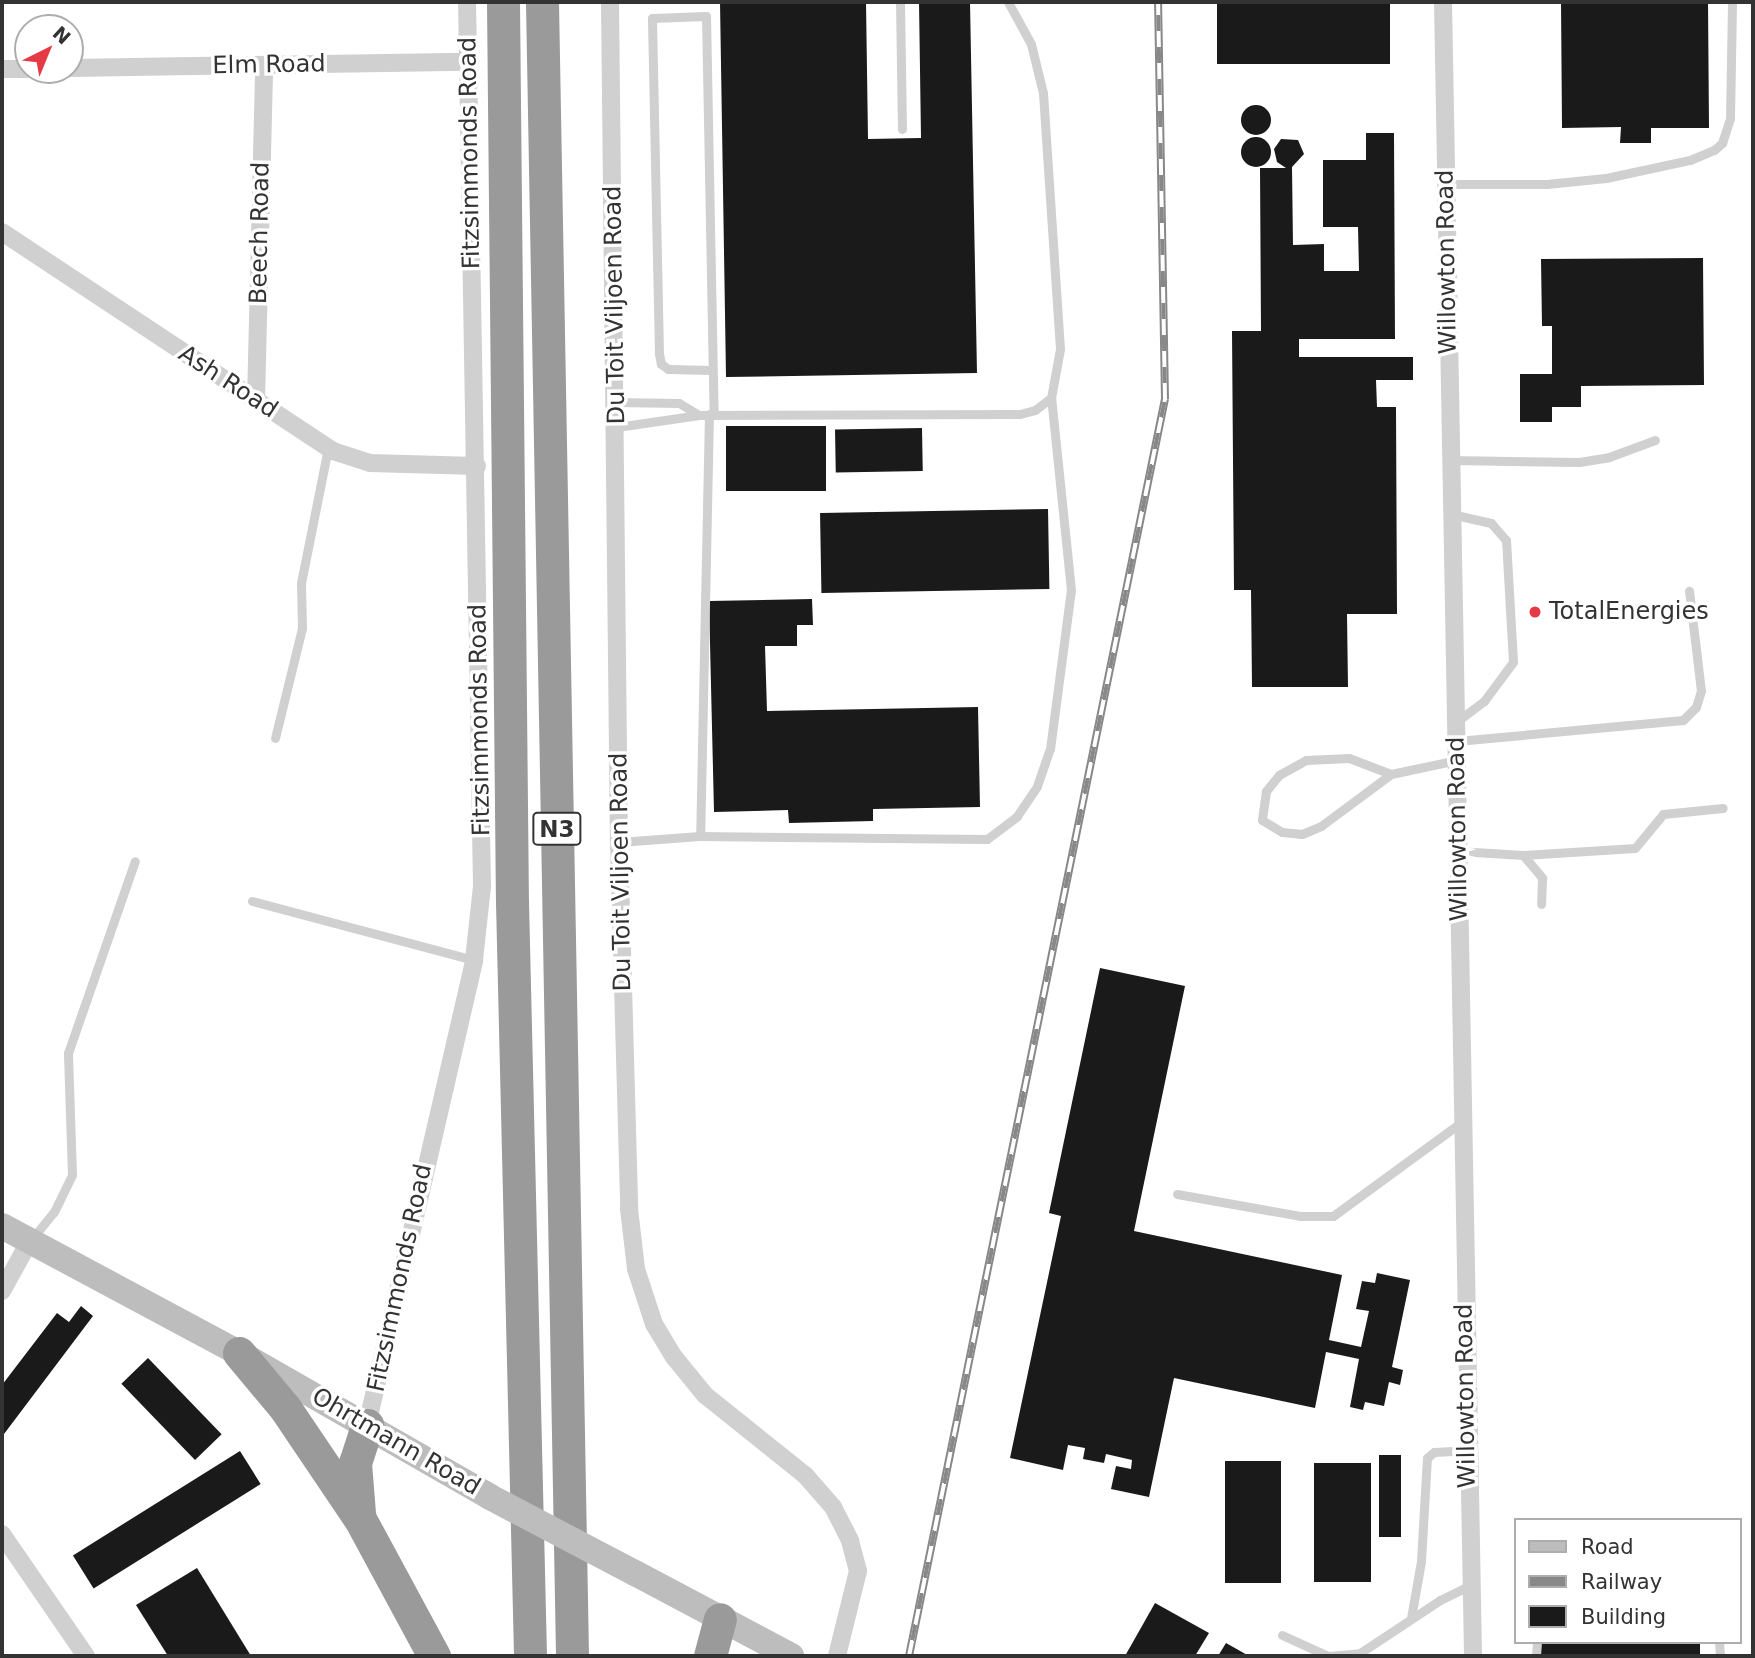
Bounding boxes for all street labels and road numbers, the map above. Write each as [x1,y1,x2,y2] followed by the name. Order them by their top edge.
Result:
[454,37,486,269] street label: Fitzsimmonds Road
[212,50,326,80] street label: Elm Road
[244,162,276,304] street label: Beech Road
[1431,169,1463,355] street label: Willowton Road
[599,185,631,425] street label: Du Toit Viljoen Road
[173,339,283,425] street label: Ash Road
[464,604,496,836] street label: Fitzsimmonds Road
[1442,736,1474,922] street label: Willowton Road
[605,752,637,992] street label: Du Toit Viljoen Road
[531,810,583,848] road number: N3
[362,1161,438,1395] street label: Fitzsimmonds Road
[1450,1303,1482,1489] street label: Willowton Road
[307,1382,485,1502] street label: Ohrtmann Road

